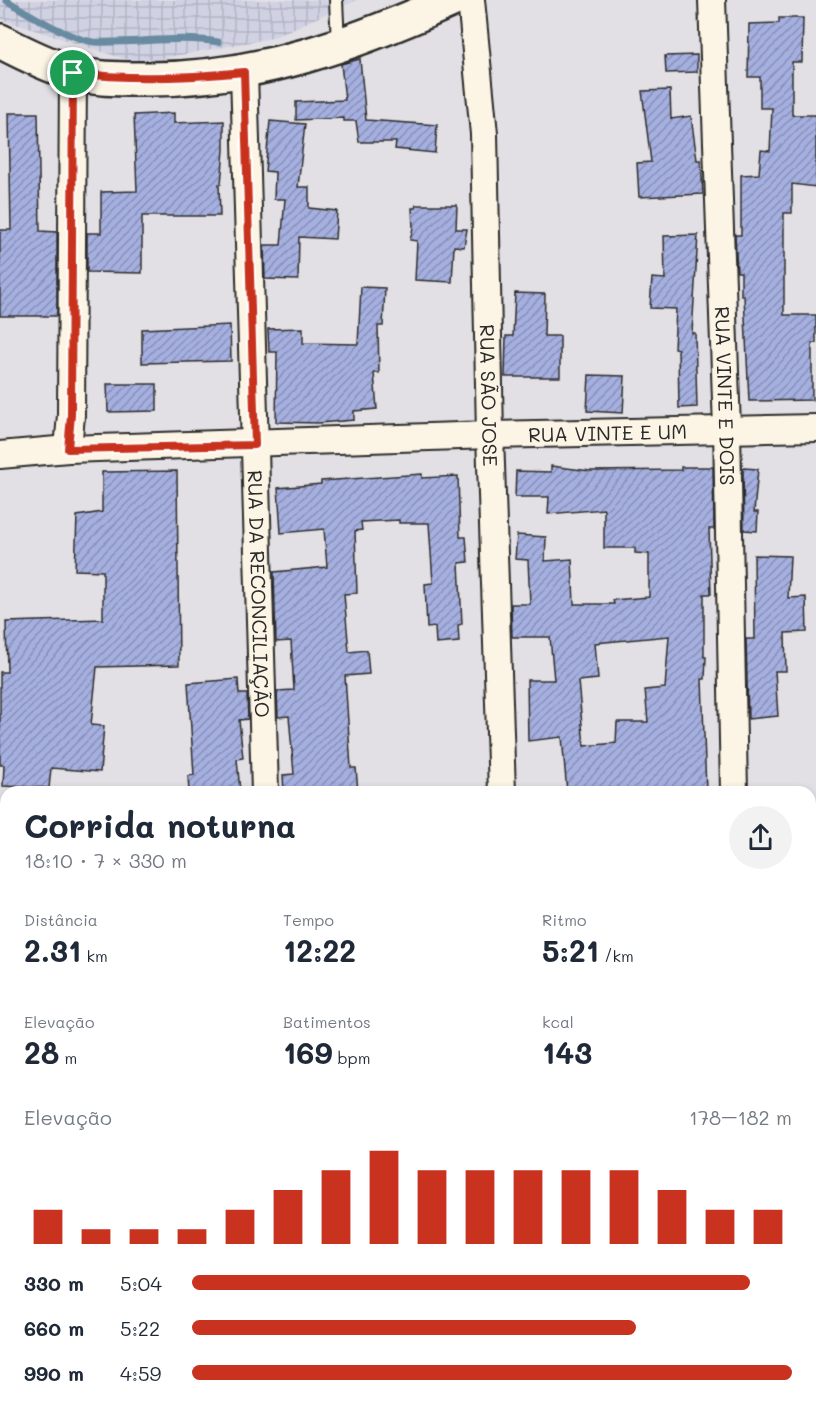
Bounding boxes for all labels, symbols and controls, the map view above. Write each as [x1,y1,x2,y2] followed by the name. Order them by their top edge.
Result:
[47,47,98,98] pin
[56,56,89,89] icon: arrive
[710,306,741,486] street label: RUA VINTE E DOIS
[475,324,504,467] street label: RUA SÃO JOSE
[528,418,687,447] street label: RUA VINTE E UM
[243,470,276,718] street label: RUA DA RECONCILIAÇÃO
[24,803,296,846] text: Corrida noturna
[729,806,792,869] button: share
[24,847,187,873] text: 18:10 · 7 × 330 m
[24,909,98,930] text: Distância
[283,909,334,930] text: Tempo
[542,909,586,930] text: Ritmo
[24,930,81,970] text: 2.31
[283,930,356,970] text: 12:22
[542,930,599,970] text: 5:21
[81,945,108,966] text: km
[599,945,634,966] text: /km
[24,1011,94,1032] text: Elevação
[283,1011,371,1032] text: Batimentos
[542,1011,574,1032] text: kcal
[24,1032,59,1072] text: 28
[283,1032,332,1072] text: 169
[542,1032,592,1072] text: 143
[59,1047,77,1068] text: m
[332,1047,370,1068] text: bpm
[24,1104,112,1130] text: Elevação
[689,1104,792,1130] text: 178–182 m
[24,1270,84,1296] text: 330 m
[120,1270,162,1296] text: 5:04
[24,1315,84,1341] text: 660 m
[120,1315,160,1341] text: 5:22
[24,1360,84,1386] text: 990 m
[120,1360,161,1386] text: 4:59

